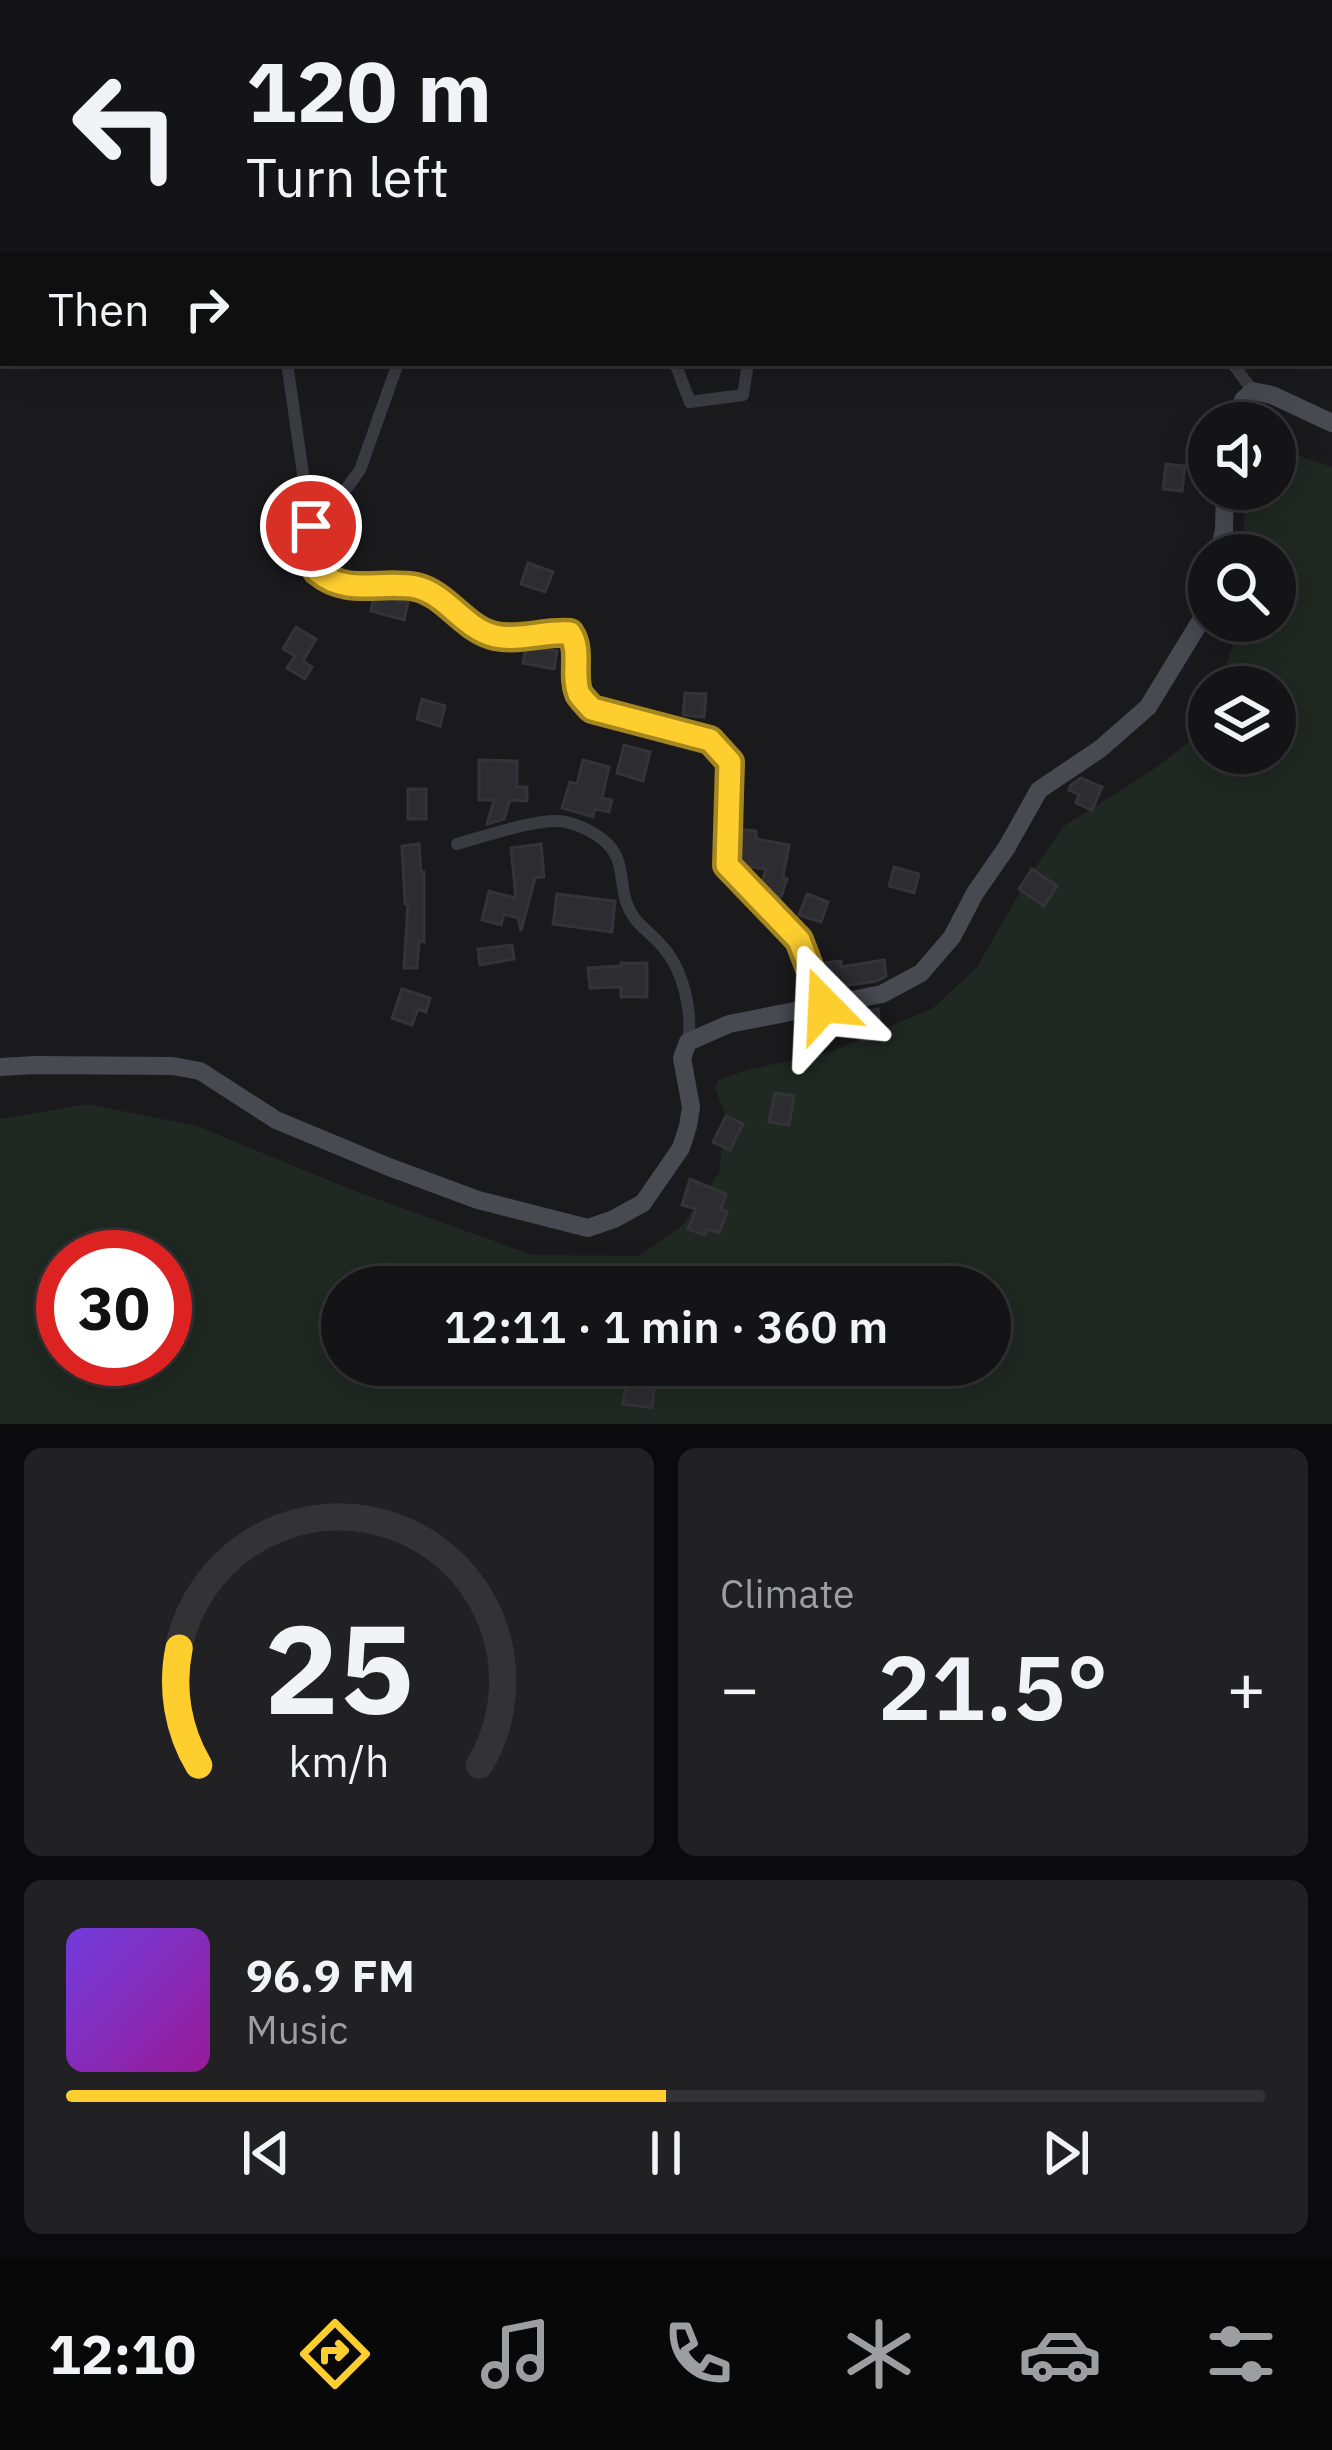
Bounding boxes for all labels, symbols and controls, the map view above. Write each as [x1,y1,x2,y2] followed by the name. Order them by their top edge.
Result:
[246,36,492,145] text: 120 m
[48,48,204,204] icon: left
[246,142,449,212] text: Turn left
[174,276,240,342] icon: right
[48,280,150,338] text: Then
[1188,402,1296,774] map controls
[1188,402,1296,510] button: sound
[260,475,362,577] pin
[278,493,344,559] icon: arrive
[1188,534,1296,642] button: search
[1188,666,1296,774] button: layers
[761,942,887,1068] position arrow
[36,1230,192,1386] speed limit sign: 30
[444,1297,888,1355] text: 12:11 · 1 min · 360 m
[720,1568,854,1619] text: Climate
[264,1586,414,1748] text: 25
[877,1628,1109,1745] text: 21.5°
[720,1644,760,1730] text: −
[1226,1644,1266,1730] text: +
[289,1733,389,1789] text: km/h
[246,1946,415,2004] text: 96.9 FM
[246,2004,348,2055] text: Music
[233,2120,299,2186] icon: previous
[633,2120,699,2186] icon: pause
[1033,2120,1099,2186] icon: next
[293,2312,377,2396] icon: directions
[474,2312,558,2396] icon: music
[656,2312,740,2396] icon: phone
[837,2312,921,2396] icon: climate
[1018,2312,1102,2396] icon: car
[1199,2312,1283,2396] icon: filters
[49,2319,196,2389] text: 12:10

